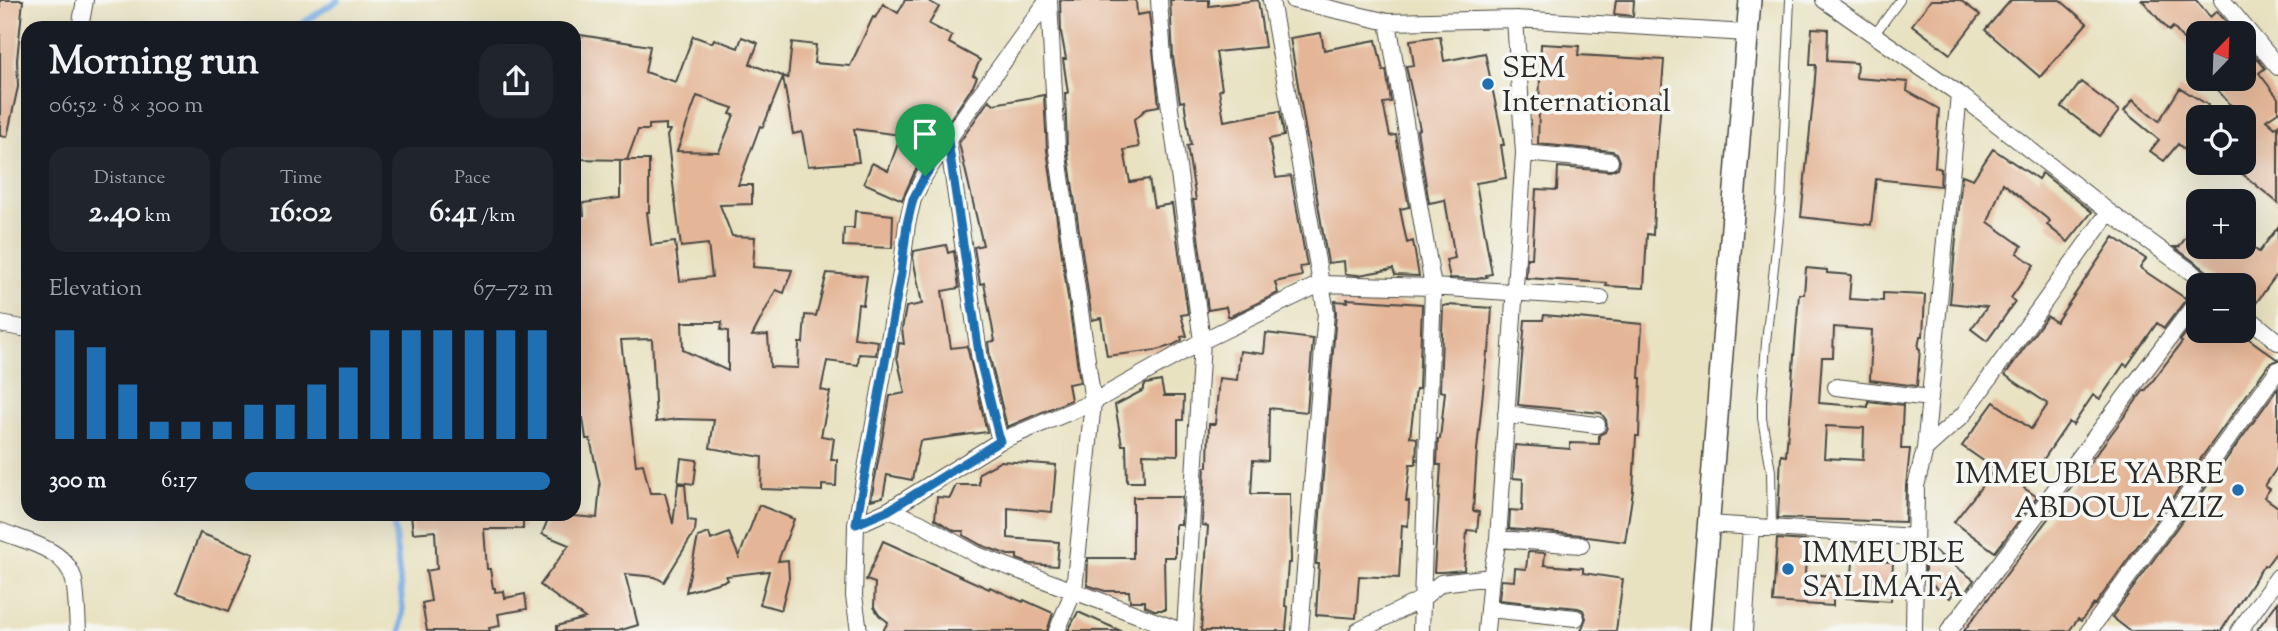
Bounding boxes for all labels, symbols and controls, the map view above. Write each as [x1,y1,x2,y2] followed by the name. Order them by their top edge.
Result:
[2186,21,2256,91] north arrow
[2186,21,2256,343] map controls
[49,37,259,91] text: Morning run
[479,44,553,118] button: share
[1502,48,1671,125] place label: SEM International
[1480,76,1496,92] marker: SEM International
[49,90,203,123] text: 06:52 · 8 × 300 m
[895,104,955,176] pin
[2186,105,2256,175] button: locate
[906,115,944,153] icon: arrive
[94,165,165,192] text: Distance
[280,165,322,192] text: Time
[454,165,491,192] text: Pace
[2186,189,2256,259] button: +
[88,192,141,235] text: 2.40
[270,192,332,235] text: 16:02
[429,192,477,235] text: 6:41
[141,203,171,230] text: km
[477,203,515,230] text: /km
[49,273,142,306] text: Elevation
[473,273,553,306] text: 67–72 m
[2186,273,2256,343] button: −
[1955,454,2224,531] place label: IMMEUBLE YABRE ABDOUL AZIZ
[49,465,106,498] text: 300 m
[161,465,198,498] text: 6:17
[2230,482,2246,498] marker: IMMEUBLE YABRE ABDOUL AZIZ
[1802,533,1965,610] place label: IMMEUBLE SALIMATA
[1780,561,1796,577] marker: IMMEUBLE SALIMATA

